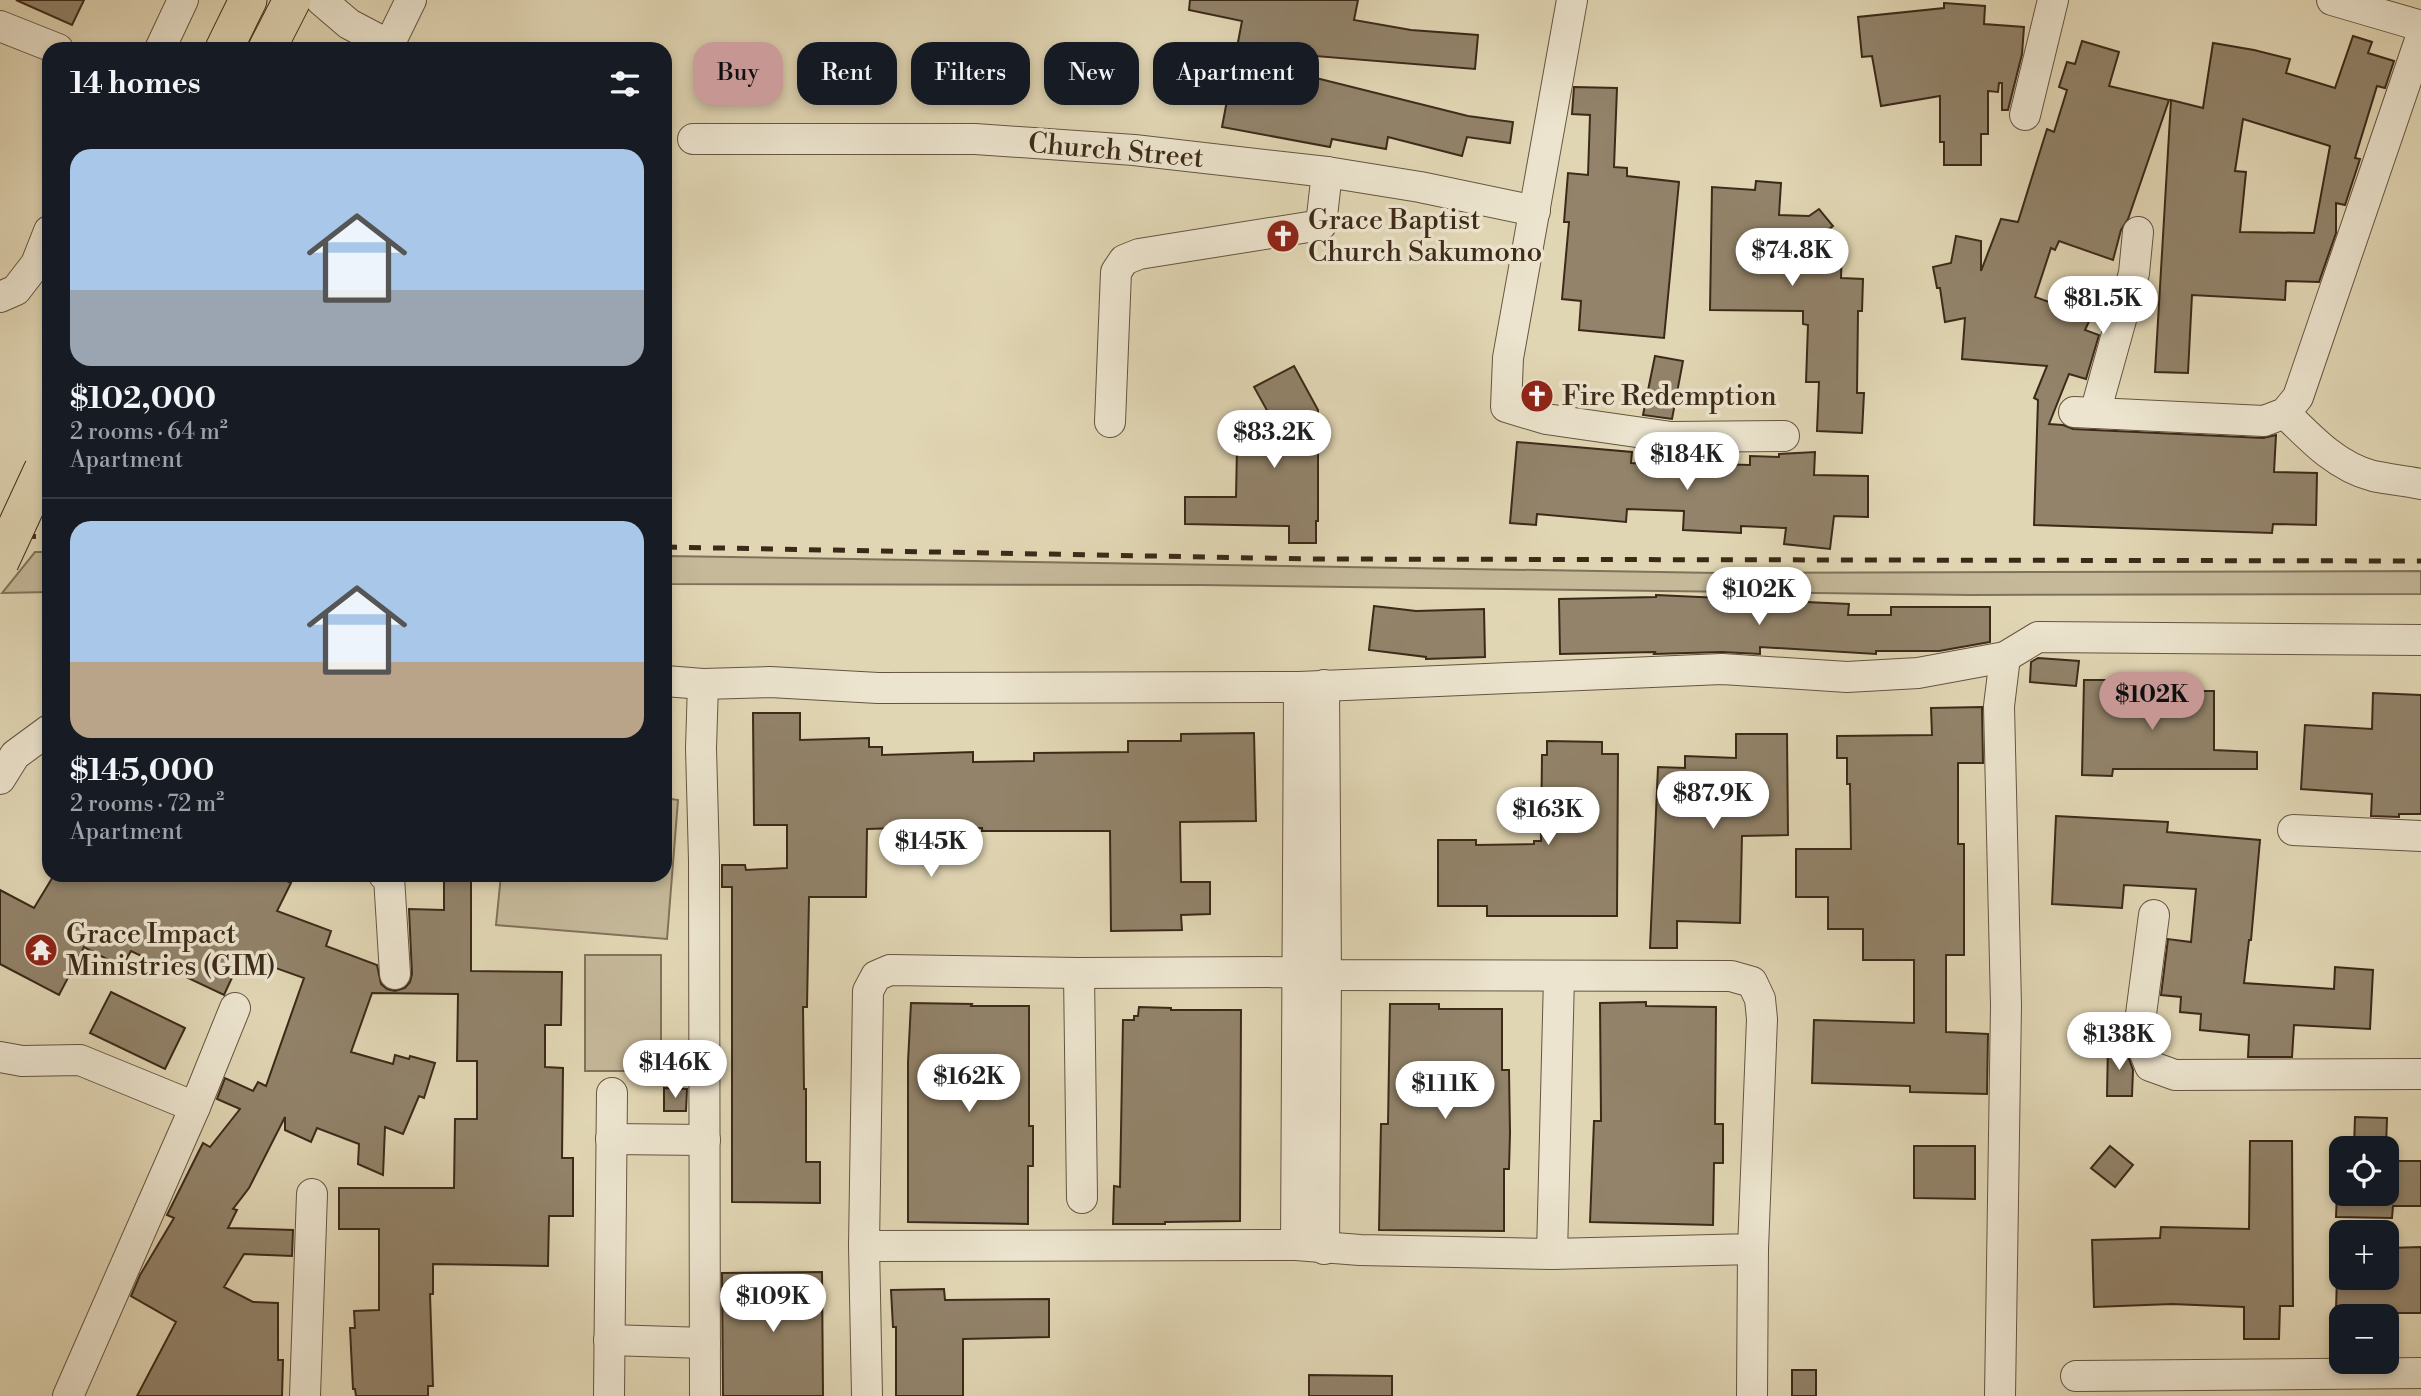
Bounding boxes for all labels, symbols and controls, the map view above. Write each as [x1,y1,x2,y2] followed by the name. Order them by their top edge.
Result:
[693,42,783,105] chip: Buy
[797,42,897,105] chip: Rent
[911,42,1030,105] chip: Filters
[1044,42,1139,105] chip: New
[1153,42,1319,105] chip: Apartment
[70,65,201,103] text: 14 homes
[606,65,644,103] icon: filters
[1027,126,1205,176] street label: Church Street
[294,195,420,321] icon: home
[1308,203,1542,270] place label: Grace Baptist Church Sakumono
[1264,217,1302,255] church icon: Grace Baptist Church Sakumono
[1735,229,1849,288] pin: $74.8K
[1752,237,1832,265] text: $74.8K
[2046,276,2160,336] pin: $81.5K
[2064,285,2142,313] text: $81.5K
[1518,377,1556,415] church icon: Fire Redemption
[1562,379,1777,414] place label: Fire Redemption
[70,380,216,418] text: $102,000
[1217,410,1331,470] pin: $83.2K
[70,418,228,446] text: 2 rooms · 64 m²
[1233,419,1315,447] text: $83.2K
[1638,433,1736,492] pin: $184K
[1650,441,1724,469] text: $184K
[70,446,183,474] text: Apartment
[294,567,420,693] icon: home
[1710,568,1808,627] pin: $102K
[1722,576,1796,604] text: $102K
[2103,672,2201,732] pin: $102K
[2115,681,2189,709] text: $102K
[70,752,214,790] text: $145,000
[1656,772,1770,831] pin: $87.9K
[1673,780,1753,808] text: $87.9K
[1499,788,1597,847] pin: $163K
[70,790,224,818] text: 2 rooms · 72 m²
[1513,796,1583,824] text: $163K
[70,818,183,846] text: Apartment
[882,820,980,879] pin: $145K
[895,828,967,856] text: $145K
[66,917,276,984] place label: Grace Impact Ministries (GIM)
[22,931,60,969] temple icon: Grace Impact Ministries (GIM)
[2070,1012,2168,1072] pin: $138K
[2083,1021,2155,1049] text: $138K
[626,1040,724,1100] pin: $146K
[639,1049,711,1077] text: $146K
[920,1054,1018,1114] pin: $162K
[1396,1062,1494,1121] pin: $111K
[933,1063,1005,1091] text: $162K
[1412,1070,1478,1098] text: $111K
[2329,1136,2399,1374] map controls
[2329,1136,2399,1206] button: locate
[2329,1220,2399,1290] button: +
[724,1274,822,1334] pin: $109K
[736,1283,810,1311] text: $109K
[2329,1304,2399,1374] button: −

